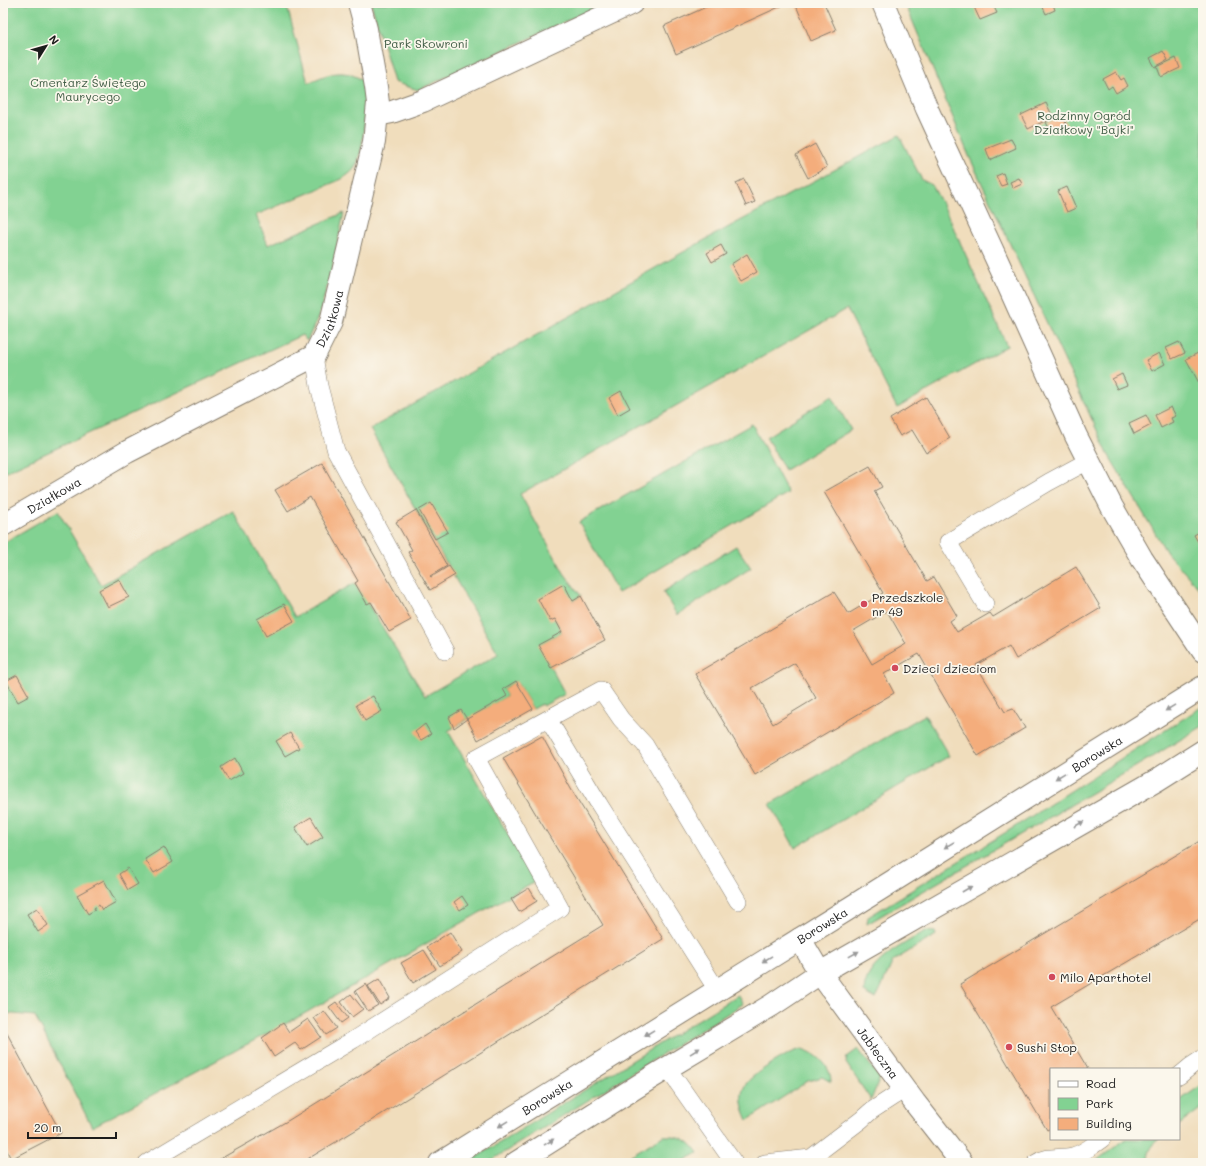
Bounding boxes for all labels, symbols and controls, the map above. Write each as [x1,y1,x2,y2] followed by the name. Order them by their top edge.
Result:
[26,26,66,66] north arrow
[46,32,63,48] text: N
[384,35,468,51] park label: Park Skowroni
[30,74,146,104] park label: Cmentarz Świętego Maurycego
[1034,107,1134,137] park label: Rodzinny Ogród Działkowy "Bajki"
[312,288,346,350] street label: Działkowa
[24,473,84,517] street label: Działkowa
[872,589,944,619] place label: Przedszkole nr 49
[859,599,869,609] marker: Przedszkole nr 49
[903,660,996,676] place label: Dzieci dzieciom
[890,663,900,673] marker: Dzieci dzieciom
[1164,704,1176,711] one-way arrow
[1068,732,1125,775] street label: Borowska
[1054,773,1066,780] one-way arrow
[1073,821,1085,828] one-way arrow
[944,842,955,849] one-way arrow
[961,886,973,893] one-way arrow
[794,903,850,947] street label: Borowska
[848,951,860,958] one-way arrow
[761,956,773,963] one-way arrow
[1060,969,1151,985] place label: Milo Aparthotel
[1047,972,1057,982] marker: Milo Aparthotel
[854,1023,903,1082] street label: Jabłeczna
[644,1029,654,1037] one-way arrow
[1017,1039,1077,1055] place label: Sushi Stop
[1004,1042,1014,1052] marker: Sushi Stop
[689,1048,701,1055] one-way arrow
[1050,1068,1180,1140] legend
[519,1075,575,1118] street label: Borowska
[1086,1075,1116,1091] text: Road
[1086,1095,1113,1111] text: Park
[28,1114,116,1140] scale bar
[1086,1115,1132,1131] text: Building
[34,1119,62,1135] text: 20 m
[498,1120,508,1128] one-way arrow
[544,1138,554,1146] one-way arrow

